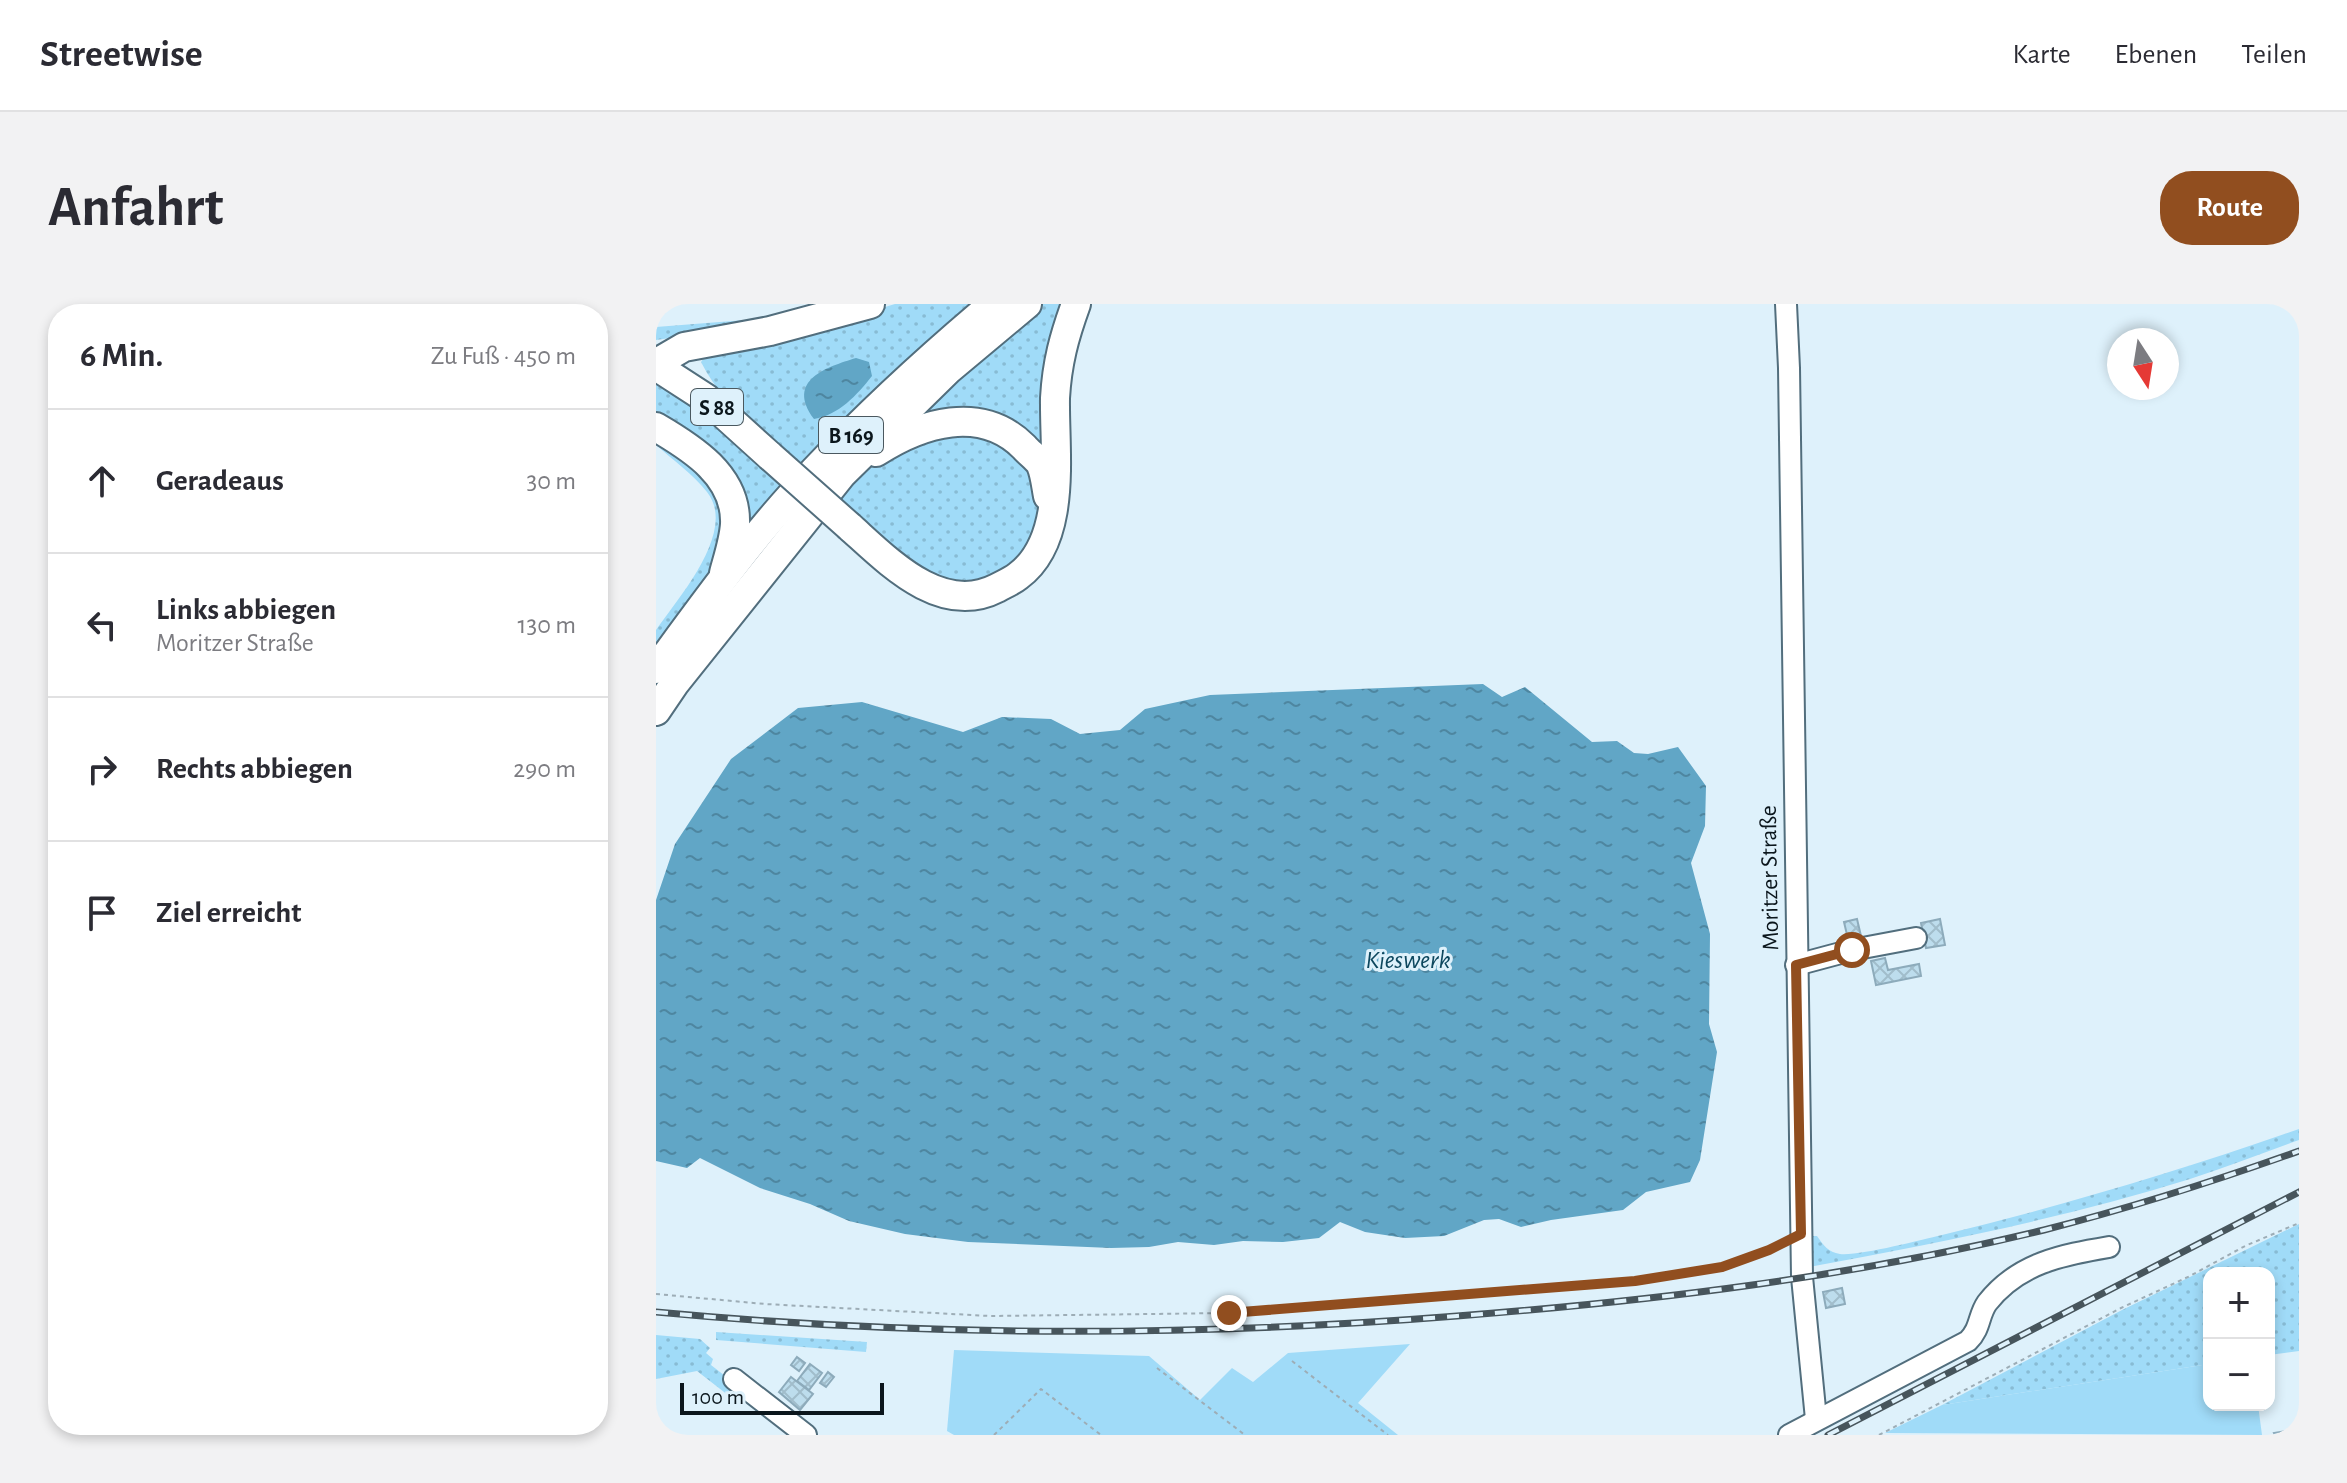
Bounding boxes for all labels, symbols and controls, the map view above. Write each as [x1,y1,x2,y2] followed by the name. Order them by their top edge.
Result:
[40,36,203,74] text: Streetwise
[2012,41,2071,69] text: Karte
[2115,41,2197,69] text: Ebenen
[2241,41,2307,69] text: Teilen
[2160,171,2299,245] button: Route
[48,180,224,236] text: Anfahrt
[2107,328,2179,400] north arrow
[80,339,163,373] text: 6 Min.
[431,343,576,369] text: Zu Fuß · 450 m
[691,389,743,425] road number: S 88
[819,417,883,453] road number: B 169
[80,459,124,503] icon: ahead
[156,466,284,496] text: Geradeaus
[526,468,576,494] text: 30 m
[156,595,336,625] text: Links abbiegen
[80,603,124,647] icon: left
[518,612,576,638] text: 130 m
[156,630,314,656] text: Moritzer Straße
[80,747,124,791] icon: right
[156,754,353,784] text: Rechts abbiegen
[513,756,576,782] text: 290 m
[1757,805,1783,951] street label: Moritzer Straße
[80,891,124,935] icon: arrive
[156,898,301,928] text: Ziel erreicht
[1834,932,1870,968] route start
[1366,947,1451,973] water label: Kieswerk
[2203,1267,2275,1411] map controls
[2203,1267,2275,1339] button: +
[1211,1295,1247,1331] route end
[2203,1339,2275,1411] button: −
[680,1379,884,1415] scale bar
[692,1386,744,1408] text: 100 m

